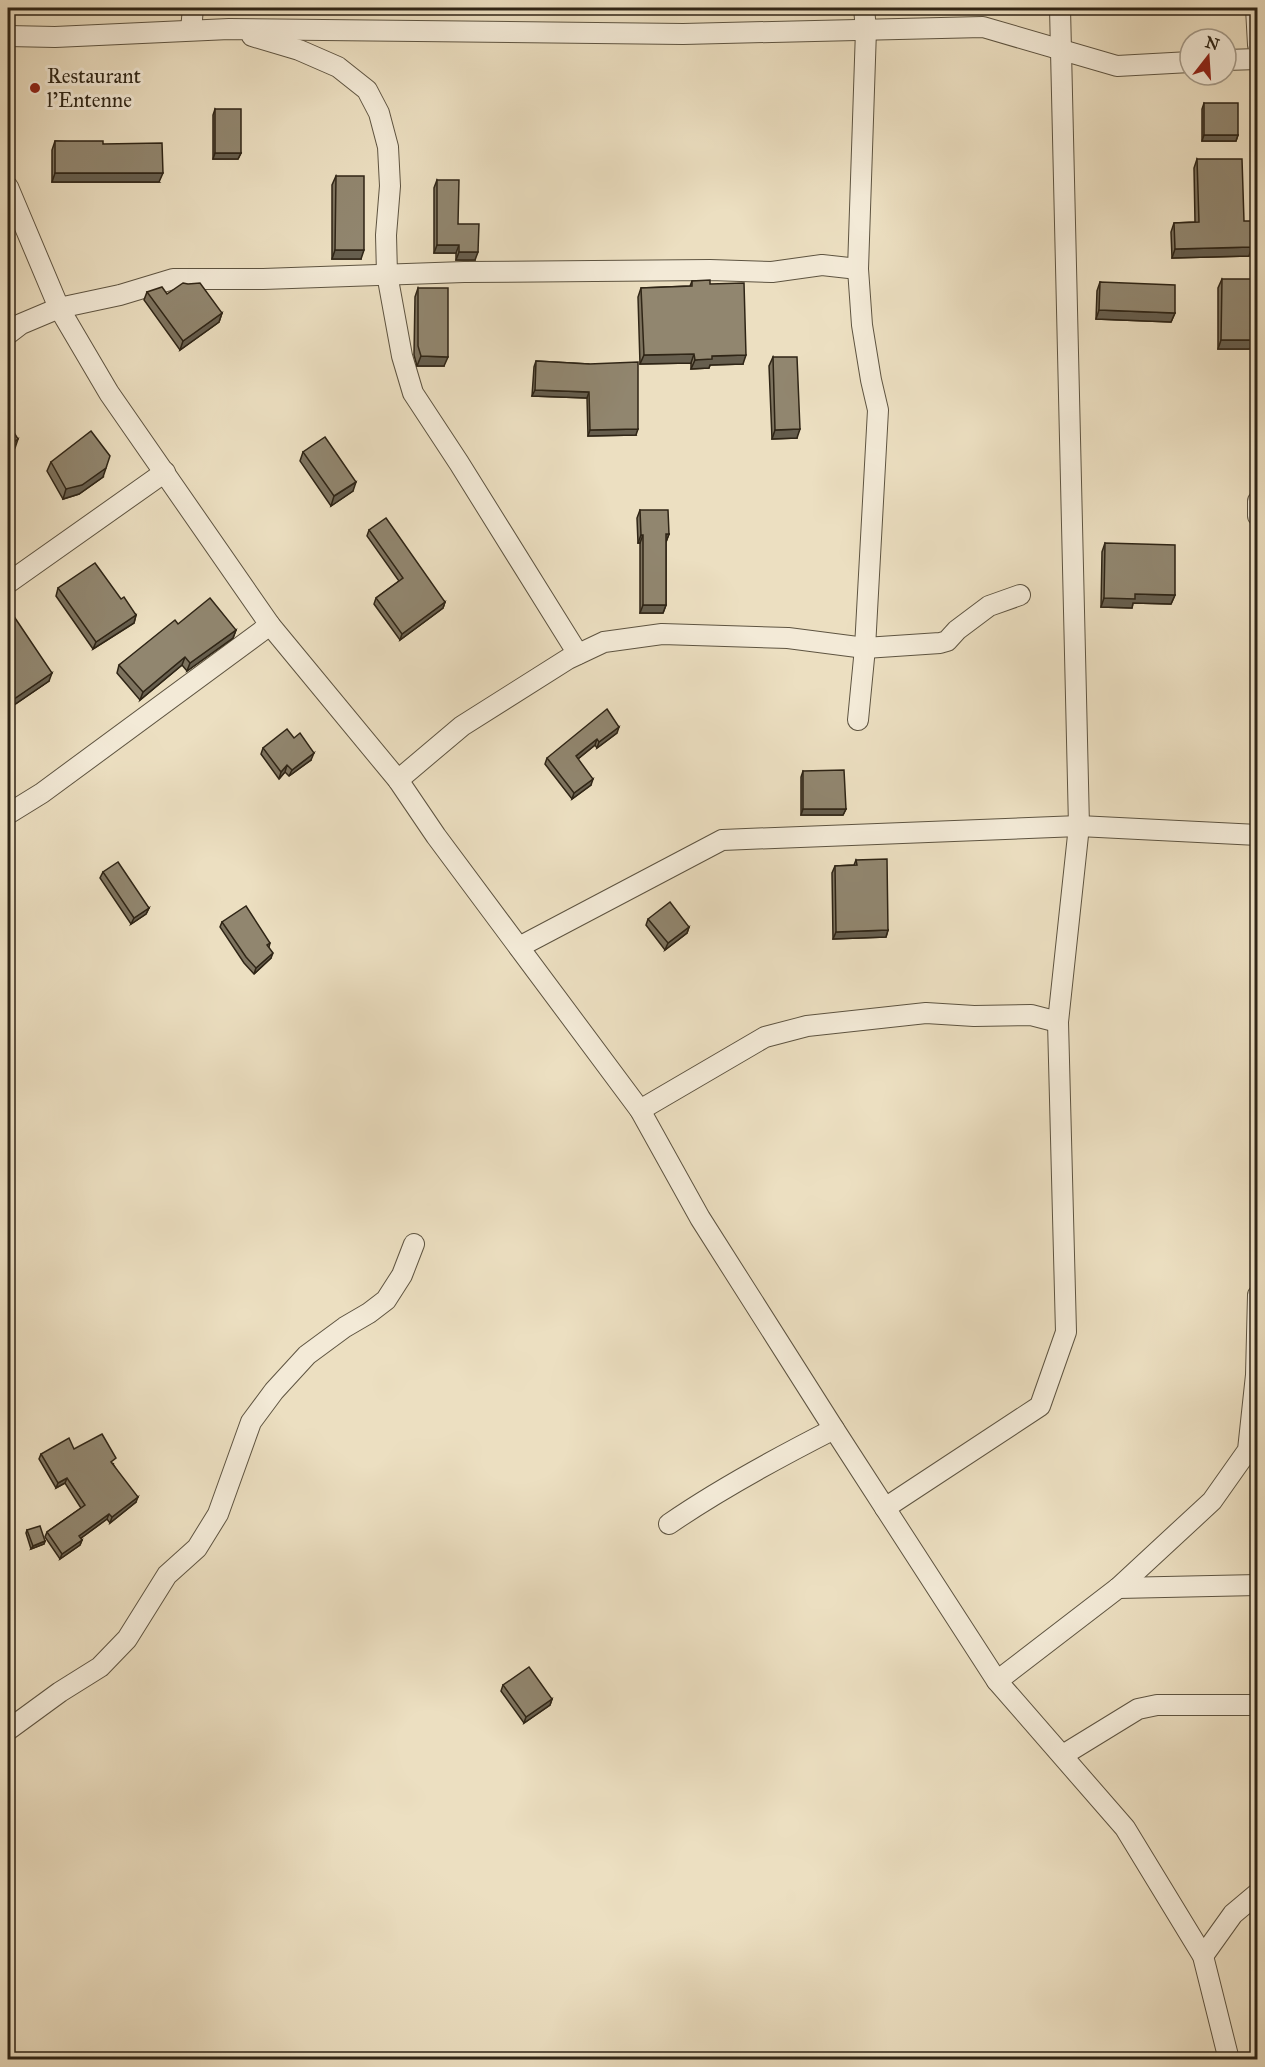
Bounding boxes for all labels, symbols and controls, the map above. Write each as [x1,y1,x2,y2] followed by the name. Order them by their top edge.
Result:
[1178,27,1238,87] north arrow
[1203,32,1222,54] text: N
[47,63,142,113] place label: Restaurant l'Entenne
[28,81,42,95] marker: Restaurant l'Entenne

